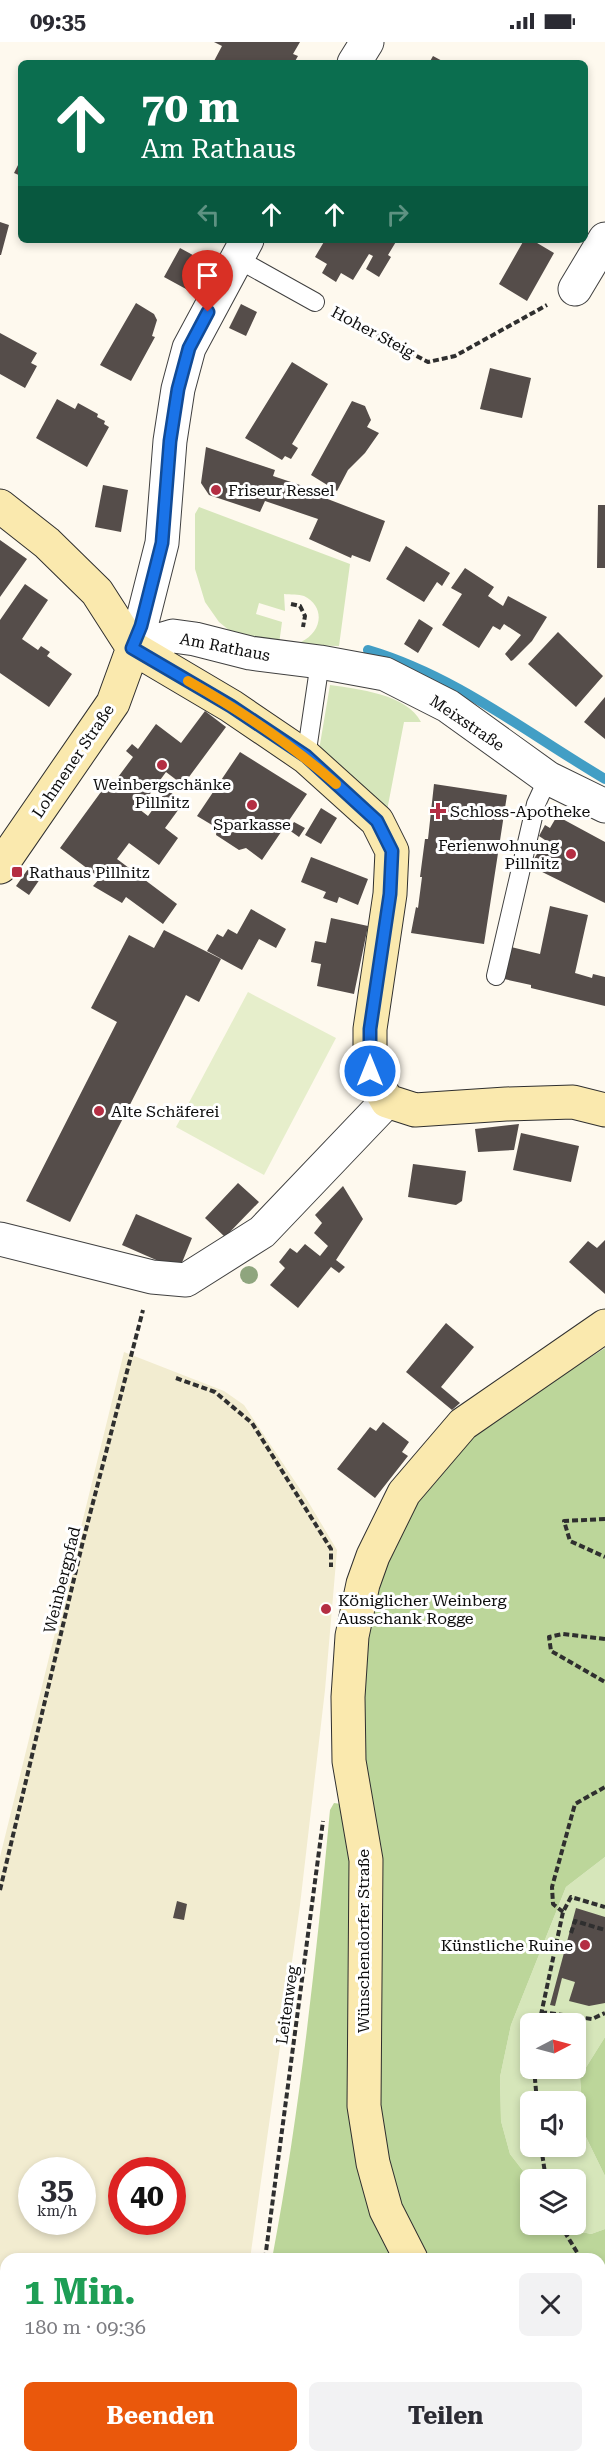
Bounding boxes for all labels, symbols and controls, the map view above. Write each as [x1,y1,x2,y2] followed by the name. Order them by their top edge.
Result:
[30,9,86,34] text: 09:35
[141,83,239,132] text: 70 m
[42,84,120,162] icon: ahead
[141,133,296,165] text: Am Rathaus
[192,198,225,231] icon: left
[255,198,288,231] icon: ahead
[318,198,351,231] icon: ahead
[381,198,414,231] icon: right
[182,250,233,312] pin
[191,259,224,292] icon: arrive
[328,302,419,362] street label: Hoher Steig
[228,481,334,500] place label: Friseur Ressel
[209,483,223,497] marker: Friseur Ressel
[178,629,272,665] street label: Am Rathaus
[426,691,508,755] street label: Meixstraße
[28,700,118,821] street label: Lohmener Straße
[155,758,169,772] marker: Weinbergschänke Pillnitz
[93,775,231,812] place label: Weinbergschänke Pillnitz
[245,798,259,812] marker: Sparkasse
[450,802,591,821] place label: Schloss-Apotheke
[431,804,445,818] marker: Schloss-Apotheke
[213,815,291,834] place label: Sparkasse
[438,836,560,873] place label: Ferienwohnung Pillnitz
[564,847,578,861] marker: Ferienwohnung Pillnitz
[29,863,150,882] place label: Rathaus Pillnitz
[10,865,24,879] marker: Rathaus Pillnitz
[338,1039,402,1103] position arrow
[111,1102,219,1121] place label: Alte Schäferei
[92,1104,106,1118] marker: Alte Schäferei
[40,1525,84,1635] street label: Weinbergpfad
[338,1591,507,1628] place label: Königlicher Weinberg Ausschank Rogge
[319,1602,333,1616] marker: Königlicher Weinberg Ausschank Rogge
[354,1849,373,2033] street label: Wünschendorfer Straße
[441,1936,573,1955] place label: Künstliche Ruine
[578,1938,592,1952] marker: Künstliche Ruine
[272,1963,302,2046] street label: Leitenweg
[520,2013,586,2079] north arrow
[520,2013,586,2235] map controls
[520,2091,586,2157] button: sound
[108,2157,186,2235] speed limit sign: 40
[520,2169,586,2235] button: layers
[40,2171,74,2206] text: 35
[37,2202,77,2220] text: km/h
[24,2271,135,2313] text: 1 Min.
[519,2273,582,2336] button: close
[24,2315,146,2339] text: 180 m · 09:36
[24,2382,297,2451] button: Beenden
[309,2382,582,2451] button: Teilen

